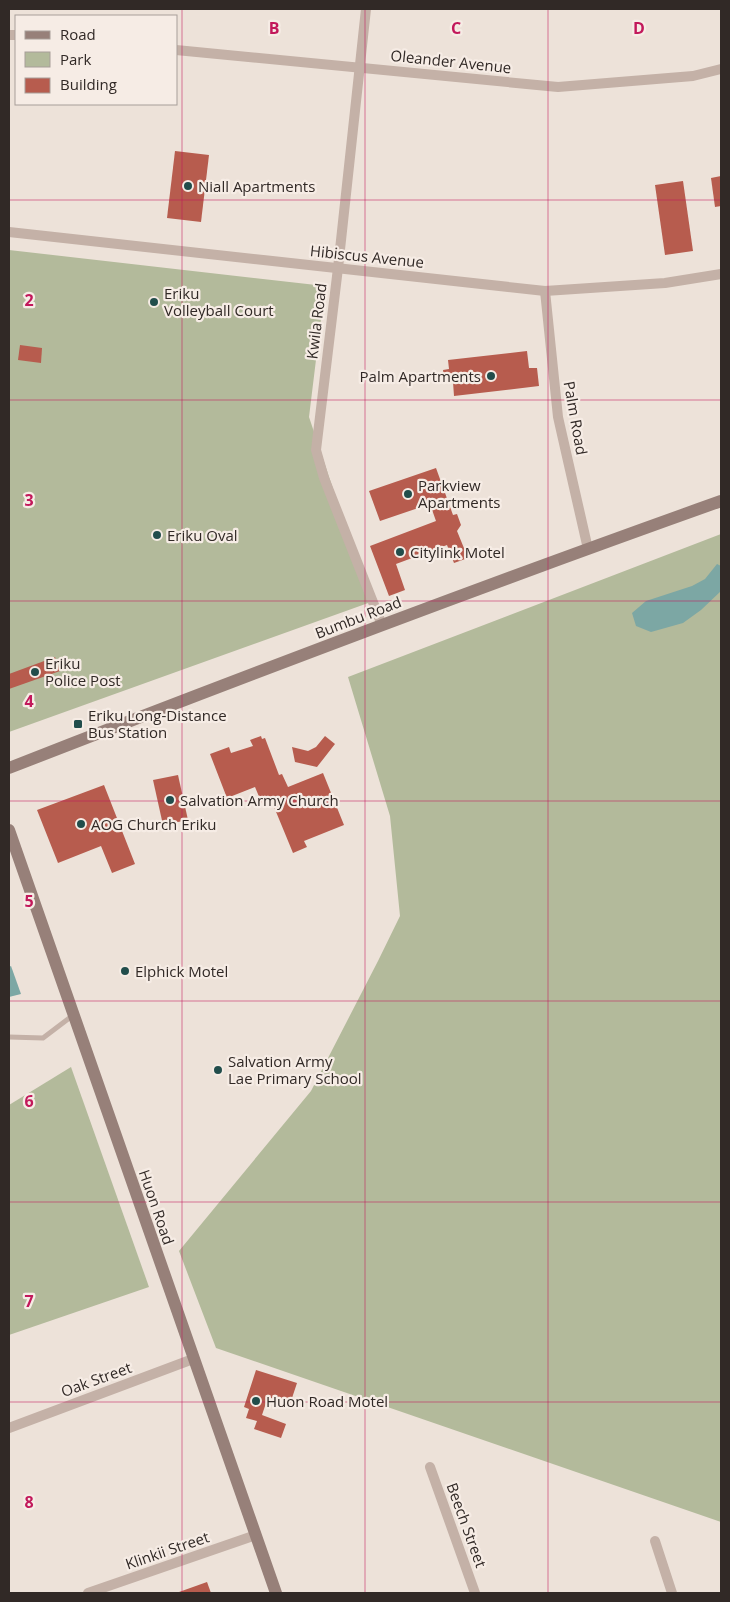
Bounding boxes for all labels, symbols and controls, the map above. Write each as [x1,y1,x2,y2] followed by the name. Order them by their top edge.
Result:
[15,15,178,105] legend
[269,17,279,39] text: B
[451,17,461,39] text: C
[633,17,645,39] text: D
[60,24,96,44] text: Road
[390,45,512,77] street label: Oleander Avenue
[60,49,91,69] text: Park
[60,74,117,94] text: Building
[198,176,315,196] place label: Niall Apartments
[182,180,194,192] marker: Niall Apartments
[309,240,425,272] street label: Hibiscus Avenue
[301,282,331,360] street label: Kwila Road
[164,283,274,320] place label: Eriku Volleyball Court
[24,289,34,311] text: 2
[148,296,160,308] marker: Eriku Volleyball Court
[360,366,481,386] place label: Palm Apartments
[485,370,497,382] marker: Palm Apartments
[560,379,592,457] street label: Palm Road
[418,475,500,512] place label: Parkview Apartments
[402,488,414,500] marker: Parkview Apartments
[24,489,34,511] text: 3
[167,525,238,545] place label: Eriku Oval
[151,529,163,541] marker: Eriku Oval
[410,542,505,562] place label: Citylink Motel
[394,546,406,558] marker: Citylink Motel
[312,591,404,643] street label: Bumbu Road
[45,653,121,690] place label: Eriku Police Post
[29,666,41,678] marker: Eriku Police Post
[24,690,34,712] text: 4
[88,705,227,742] place label: Eriku Long-Distance Bus Station
[72,718,84,730] marker: Eriku Long-Distance Bus Station
[180,790,339,810] place label: Salvation Army Church
[164,794,176,806] marker: Salvation Army Church
[91,814,217,834] place label: AOG Church Eriku
[75,818,87,830] marker: AOG Church Eriku
[24,890,34,912] text: 5
[135,961,228,981] place label: Elphick Motel
[119,965,131,977] marker: Elphick Motel
[228,1051,362,1088] place label: Salvation Army Lae Primary School
[212,1064,224,1076] marker: Salvation Army Lae Primary School
[24,1090,34,1112] text: 6
[135,1167,179,1247] street label: Huon Road
[24,1290,34,1312] text: 7
[58,1357,134,1401] street label: Oak Street
[266,1391,388,1411] place label: Huon Road Motel
[250,1395,262,1407] marker: Huon Road Motel
[442,1480,492,1570] street label: Beech Street
[24,1491,34,1513] text: 8
[123,1526,211,1574] street label: Klinkii Street

